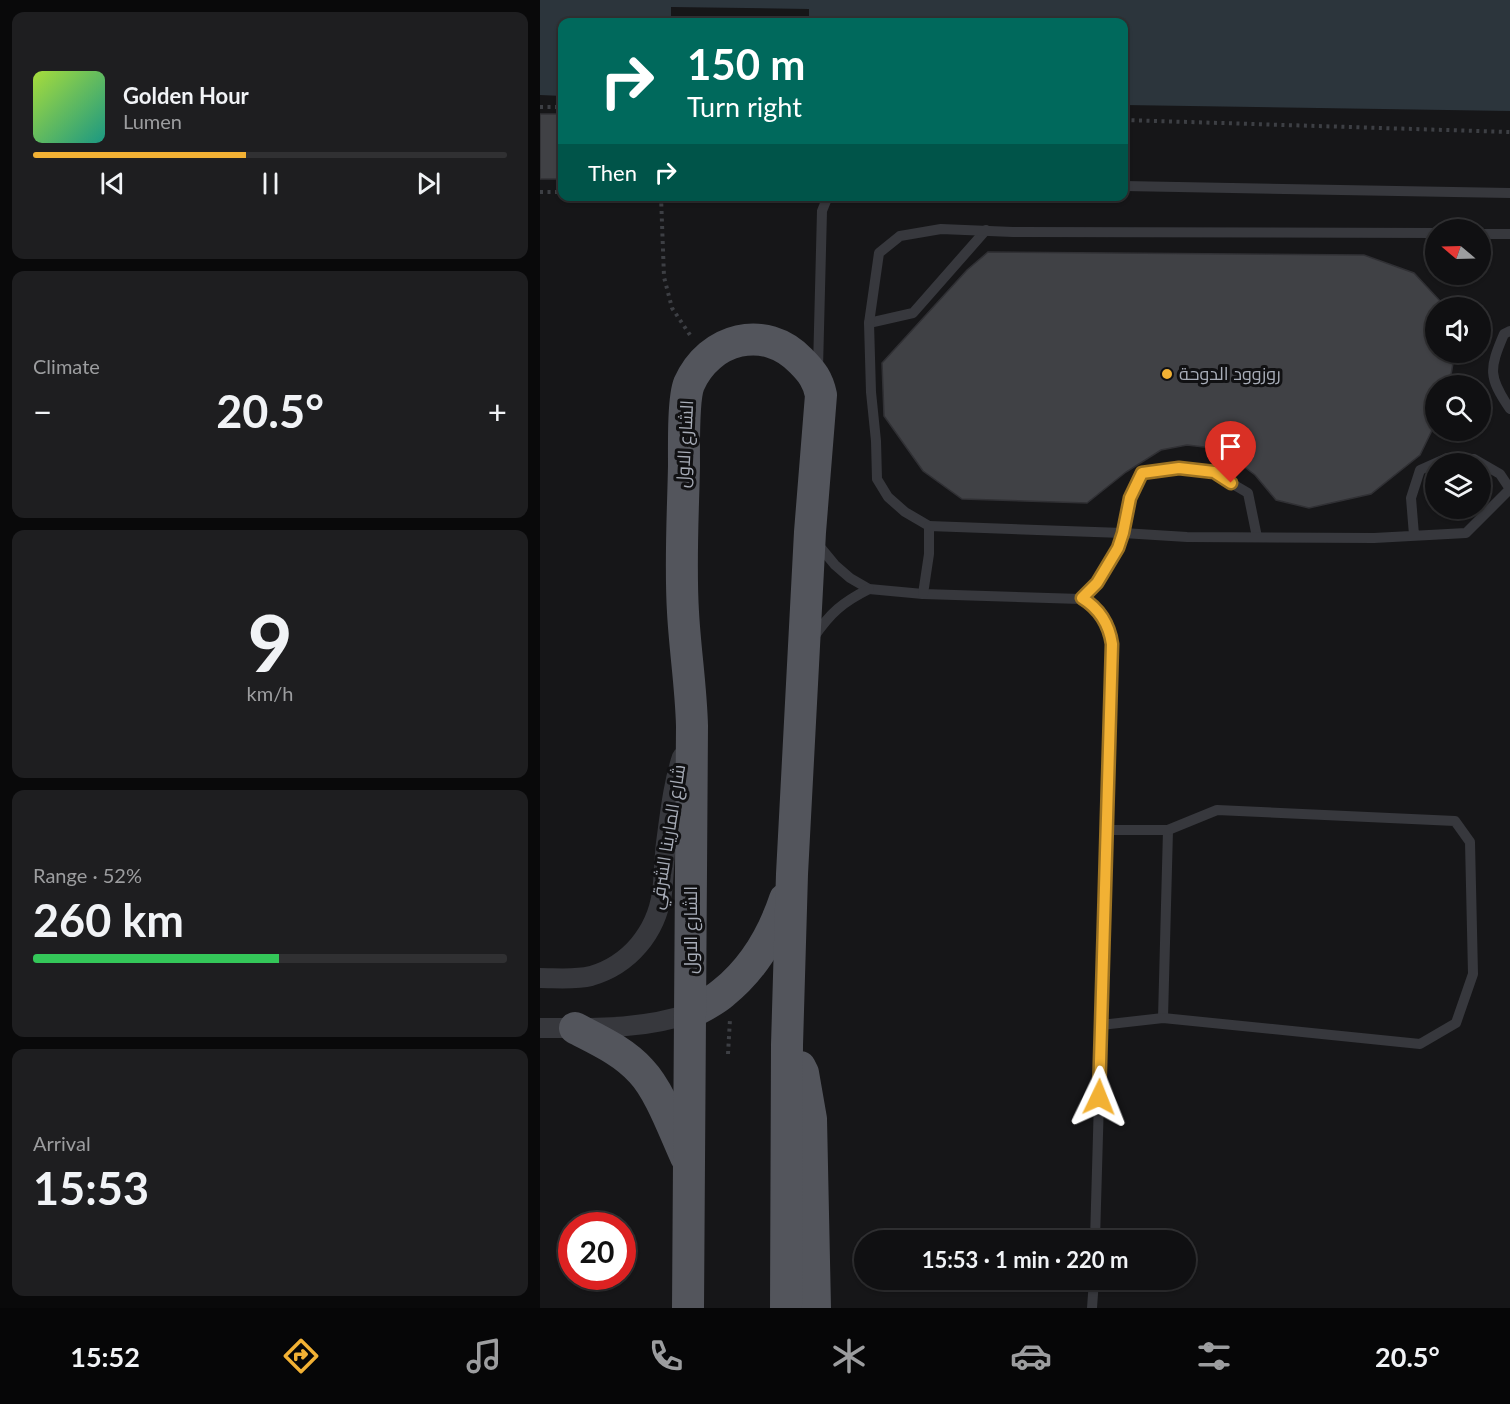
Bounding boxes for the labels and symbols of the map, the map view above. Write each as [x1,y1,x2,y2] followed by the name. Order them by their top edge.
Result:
[1425,219,1491,285] north arrow
[1179,362,1281,385] place label: روزوود الدوحة
[1160,367,1174,381] marker: روزوود الدوحة
[671,399,699,489] street label: الشارع الاول
[1205,421,1256,483] pin
[645,763,693,912] street label: شارع المارينا الشرقي
[679,886,703,974] street label: الشارع الاول
[1067,1065,1131,1129] position arrow
[558,1212,636,1290] speed limit sign: 20

